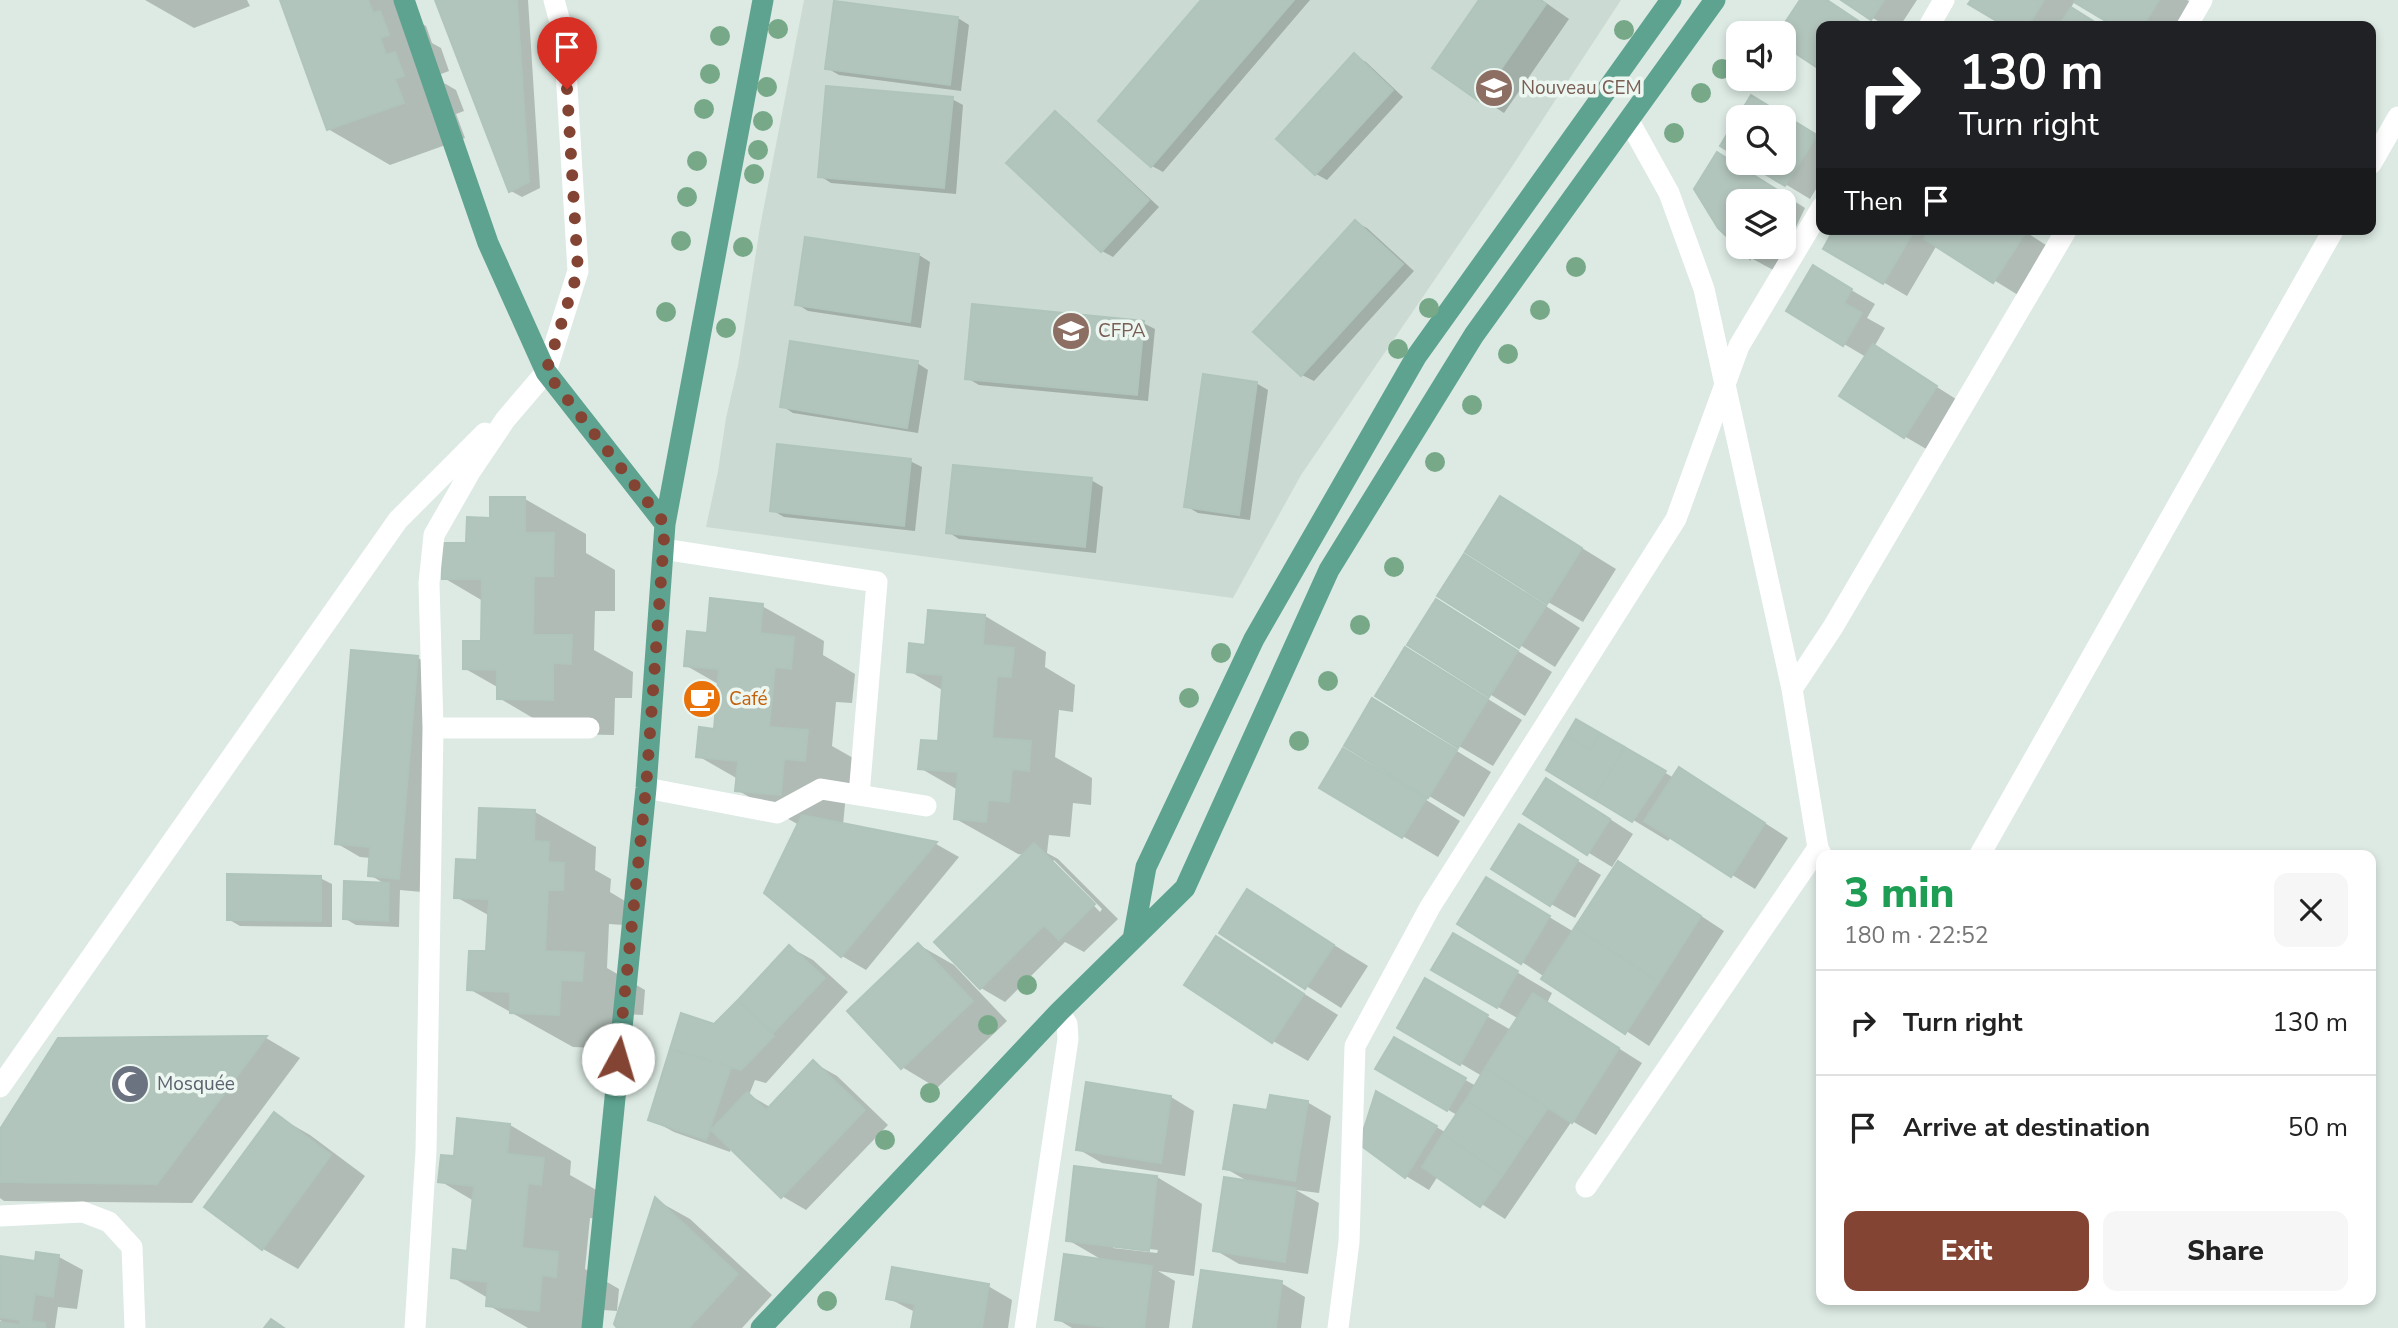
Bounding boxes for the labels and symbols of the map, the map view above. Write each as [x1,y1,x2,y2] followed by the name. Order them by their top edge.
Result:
[537,17,597,89] pin
[1473,67,1515,109] school or university icon: Nouveau CEM
[1521,75,1642,101] place label: Nouveau CEM
[1050,310,1092,352] school or university icon: CFPA
[1098,318,1146,344] place label: CFPA
[681,678,723,720] cafe icon: Café
[729,686,768,712] place label: Café
[581,1022,655,1096] position arrow
[109,1063,151,1105] mosque icon: Mosquée
[157,1071,235,1097] place label: Mosquée

